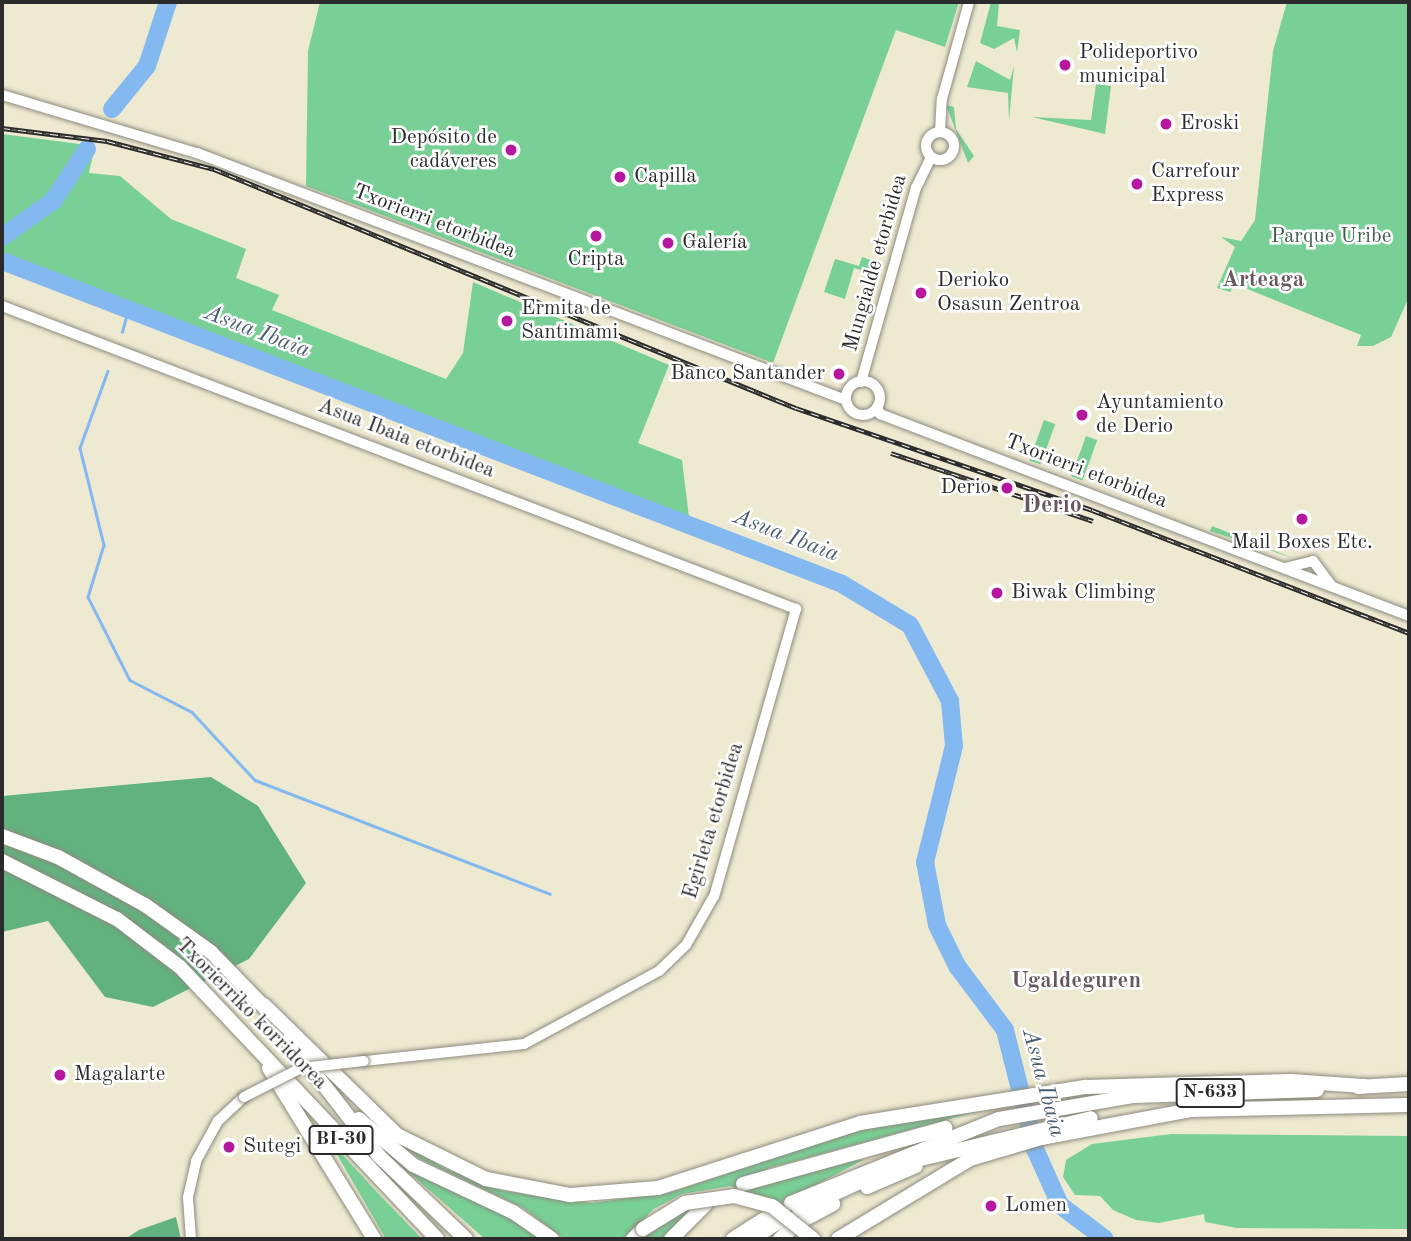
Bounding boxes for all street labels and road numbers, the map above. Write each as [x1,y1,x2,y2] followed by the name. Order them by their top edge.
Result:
[839,171,913,355] street label: Mungialde etorbidea
[349,179,519,265] street label: Txorierri etorbidea
[314,394,498,484] street label: Asua Ibaia etorbidea
[1001,429,1171,515] street label: Txorierri etorbidea
[678,740,750,902] street label: Egirleta etorbidea
[170,933,332,1095] street label: Txorierriko korridorea
[1175,1078,1245,1108] road number: N-633
[308,1124,374,1156] road number: BI-30

